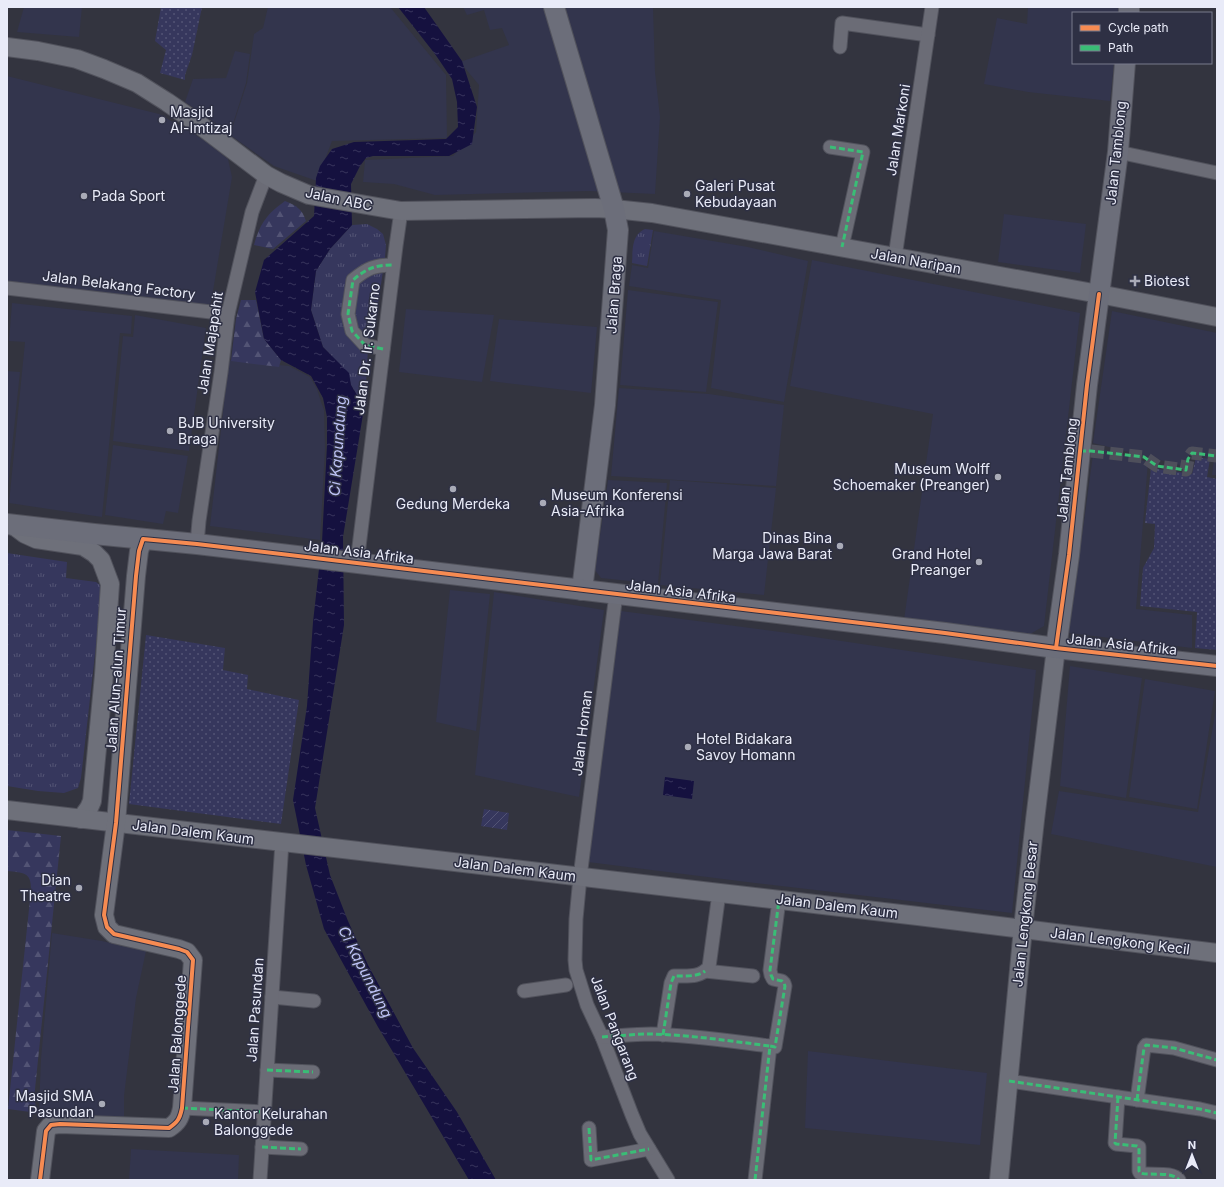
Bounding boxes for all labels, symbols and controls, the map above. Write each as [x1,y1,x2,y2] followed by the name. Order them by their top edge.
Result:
[1072,12,1212,64] legend
[1108,20,1169,35] text: Cycle path
[1108,40,1133,55] text: Path
[882,83,913,177] street label: Jalan Markoni
[1102,100,1129,206] street label: Jalan Tamblong
[170,103,232,136] place label: Masjid Al-Imtizaj
[157,115,167,125] marker: Masjid Al-Imtizaj
[695,177,777,210] place label: Galeri Pusat Kebudayaan
[304,183,374,214] street label: Jalan ABC
[92,187,166,204] place label: Pada Sport
[682,189,692,199] marker: Galeri Pusat Kebudayaan
[79,191,89,201] marker: Pada Sport
[870,244,963,277] street label: Jalan Naripan
[602,255,625,334] street label: Jalan Braga
[41,267,197,302] street label: Jalan Belakang Factory
[1144,272,1190,289] place label: Biotest
[1129,275,1141,287] marker: Biotest
[350,282,383,416] street label: Jalan Dr. Ir. Sukarno
[193,290,226,396] street label: Jalan Majapahit
[325,395,350,497] water label: Ci Kapundung
[178,414,275,447] place label: BJB University Braga
[1053,417,1080,523] street label: Jalan Tamblong
[165,426,175,436] marker: BJB University Braga
[833,460,990,493] place label: Museum Wolff Schoemaker (Preanger)
[993,472,1003,482] marker: Museum Wolff Schoemaker (Preanger)
[448,484,458,494] marker: Gedung Merdeka
[551,486,683,519] place label: Museum Konferensi Asia-Afrika
[396,495,510,512] place label: Gedung Merdeka
[538,498,548,508] marker: Museum Konferensi Asia-Afrika
[712,529,832,562] place label: Dinas Bina Marga Jawa Barat
[303,536,415,567] street label: Jalan Asia Afrika
[835,541,845,551] marker: Dinas Bina Marga Jawa Barat
[892,545,971,578] place label: Grand Hotel Preanger
[974,557,984,567] marker: Grand Hotel Preanger
[625,575,737,606] street label: Jalan Asia Afrika
[102,607,129,753] street label: Jalan Alun-alun Timur
[1066,629,1178,658] street label: Jalan Asia Afrika
[568,689,595,777] street label: Jalan Homan
[696,730,796,763] place label: Hotel Bidakara Savoy Homann
[683,742,693,752] marker: Hotel Bidakara Savoy Homann
[131,816,255,847] street label: Jalan Dalem Kaum
[1008,840,1041,988] street label: Jalan Lengkong Besar
[453,853,577,884] street label: Jalan Dalem Kaum
[20,871,71,904] place label: Dian Theatre
[74,883,84,893] marker: Dian Theatre
[775,890,899,921] street label: Jalan Dalem Kaum
[334,923,397,1021] water label: Ci Kapundung
[1049,923,1191,958] street label: Jalan Lengkong Kecil
[242,957,267,1063] street label: Jalan Pasundan
[588,973,643,1083] street label: Jalan Pangarang
[164,974,189,1094] street label: Jalan Balonggede
[16,1087,94,1120] place label: Masjid SMA Pasundan
[97,1099,107,1109] marker: Masjid SMA Pasundan
[214,1105,328,1138] place label: Kantor Kelurahan Balonggede
[201,1117,211,1127] marker: Kantor Kelurahan Balonggede
[1172,1135,1212,1175] north arrow
[1188,1138,1196,1152] text: N

